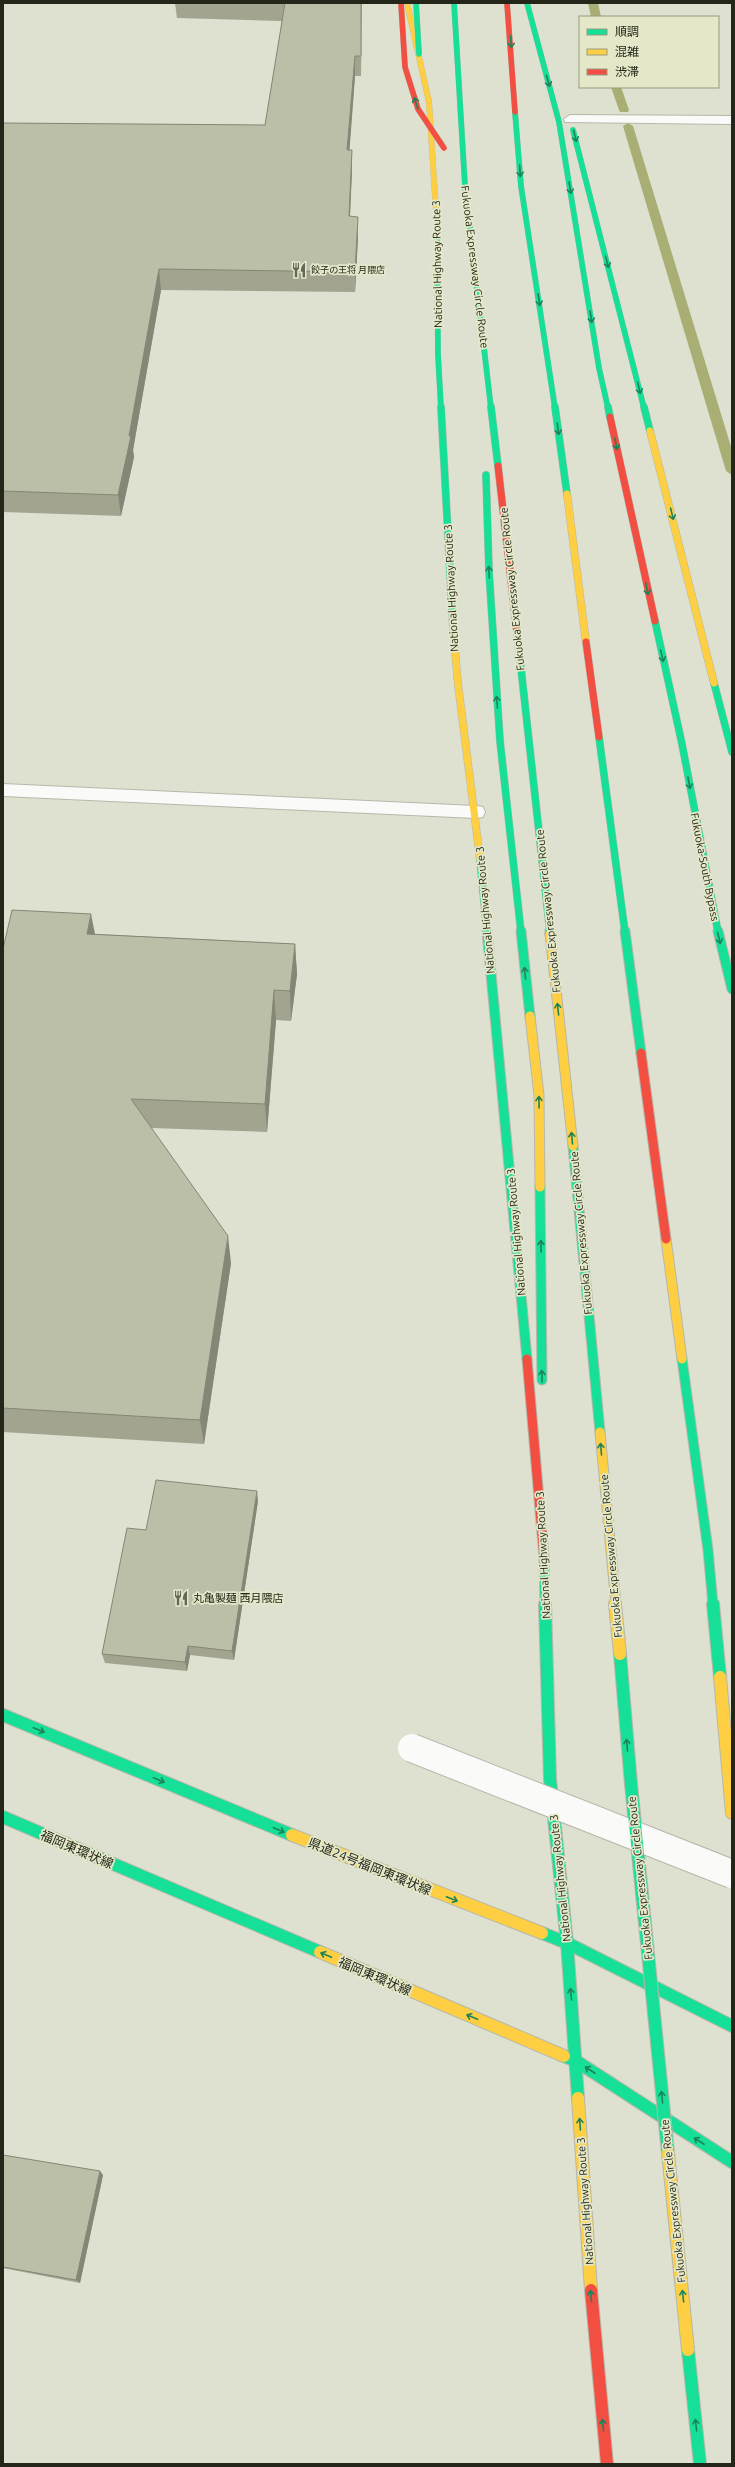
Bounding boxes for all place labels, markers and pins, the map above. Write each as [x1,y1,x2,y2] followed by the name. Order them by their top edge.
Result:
[290,261,308,279] restaurant icon: 餃子の王将 月隈店
[311,265,385,275] place label: 餃子の王将 月隈店
[172,1589,190,1607] restaurant icon: 丸亀製麺 西月隈店
[193,1592,284,1604] place label: 丸亀製麺 西月隈店

